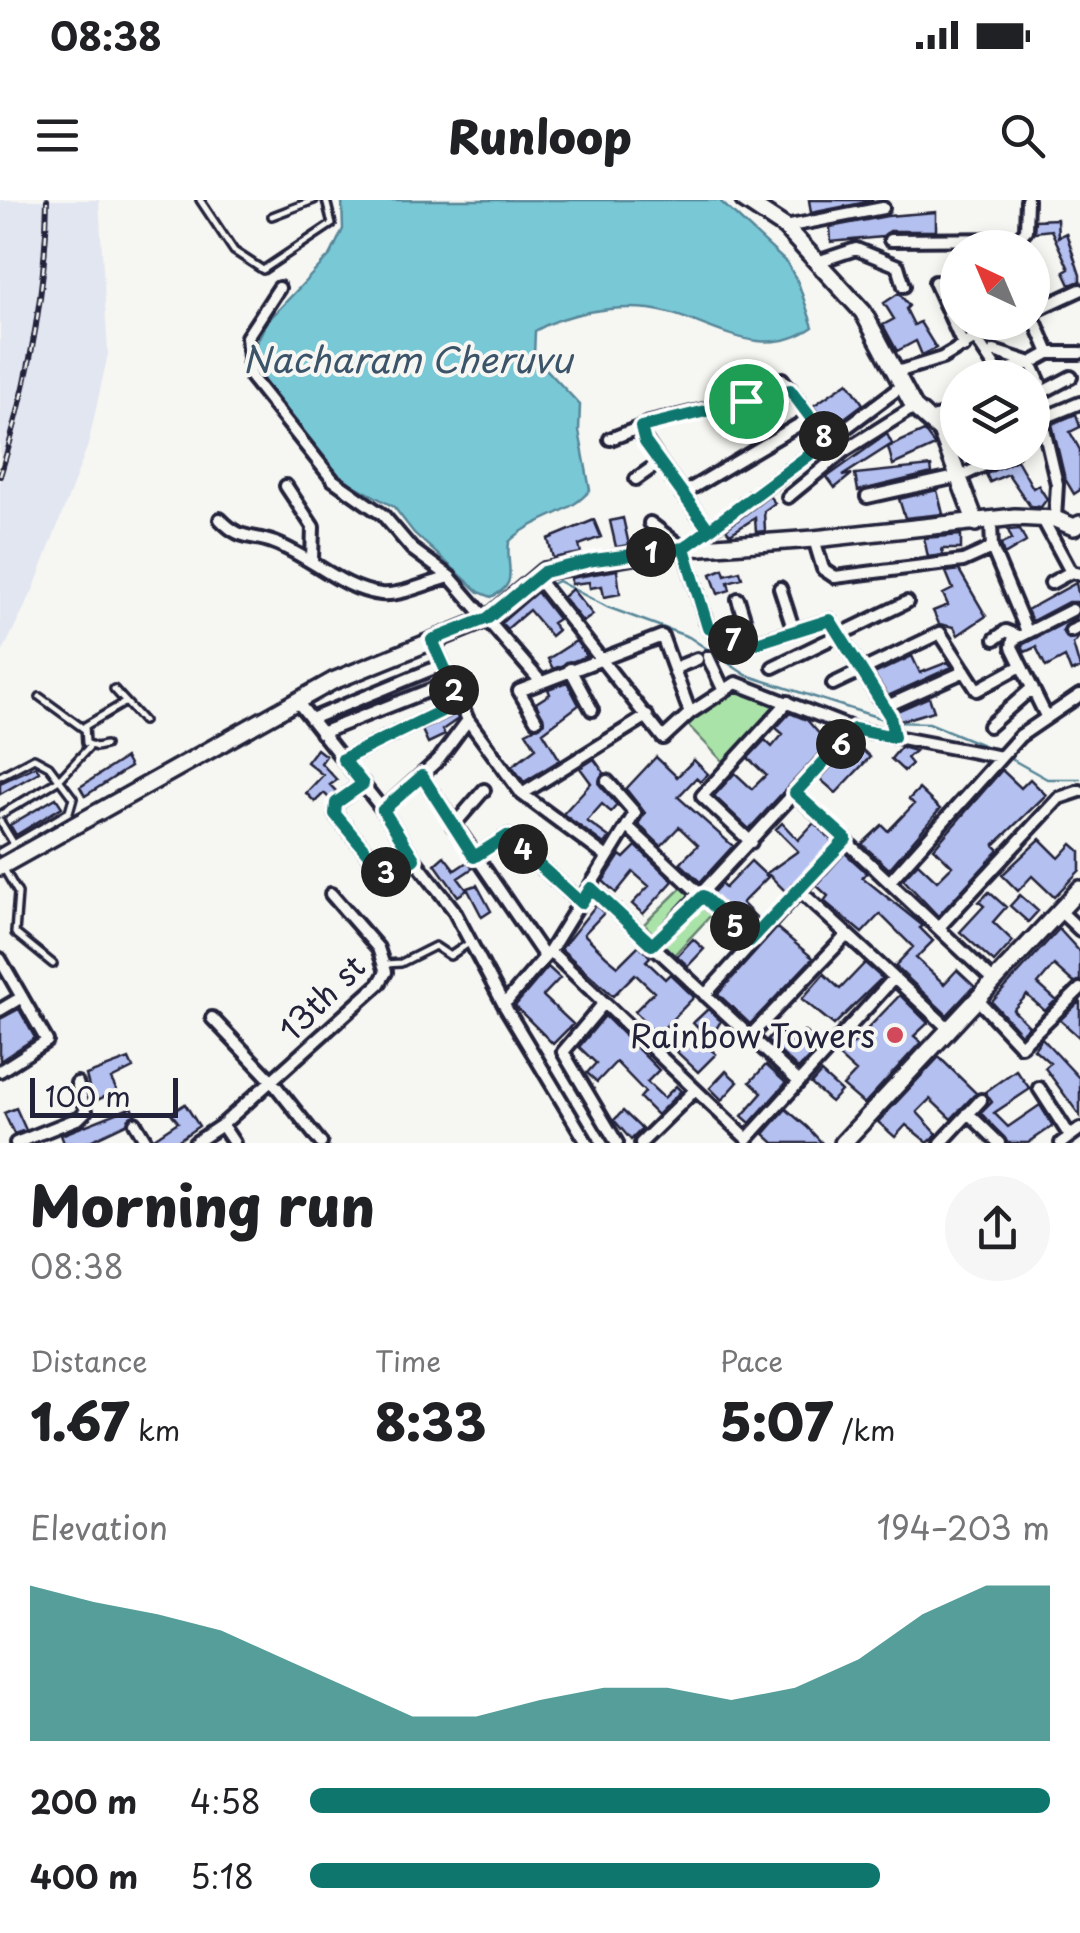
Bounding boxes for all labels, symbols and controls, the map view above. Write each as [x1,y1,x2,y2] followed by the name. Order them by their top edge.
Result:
[50,7,162,64] text: 08:38
[448,101,632,169] text: Runloop
[30,108,85,163] icon: menu
[995,108,1050,163] icon: search
[940,230,1050,340] north arrow
[940,230,1050,470] map controls
[242,332,574,385] water label: Nacharam Cheruvu
[704,359,789,444] pin
[940,360,1050,470] button: layers
[719,374,774,429] icon: arrive
[799,411,849,461] pin: 8
[815,414,833,457] text: 8
[626,527,676,577] pin: 1
[644,530,658,573] text: 1
[708,615,758,665] pin: 7
[725,618,741,661] text: 7
[429,665,479,715] pin: 2
[444,668,464,711] text: 2
[816,719,866,769] pin: 6
[831,722,851,765] text: 6
[498,824,548,874] pin: 4
[513,827,533,870] text: 4
[361,847,411,897] pin: 3
[377,850,395,893] text: 3
[710,901,760,951] pin: 5
[726,904,744,947] text: 5
[267,943,375,1051] street label: 13th st
[630,1011,875,1059] place label: Rainbow Towers
[884,1024,906,1046] marker: Rainbow Towers
[30,1073,178,1118] scale bar
[45,1074,131,1117] text: 100 m
[30,1163,375,1246] text: Morning run
[945,1176,1050,1281] button: share
[30,1242,124,1290] text: 08:38
[30,1339,148,1382] text: Distance
[375,1339,441,1382] text: Time
[720,1339,783,1382] text: Pace
[30,1382,129,1458] text: 1.67
[375,1382,486,1458] text: 8:33
[720,1382,833,1458] text: 5:07
[129,1408,180,1451] text: km
[833,1408,895,1451] text: /km
[30,1503,168,1551] text: Elevation
[877,1503,1050,1551] text: 194–203 m
[30,1777,137,1825] text: 200 m
[190,1777,261,1825] text: 4:58
[30,1852,138,1900] text: 400 m
[190,1852,254,1900] text: 5:18

